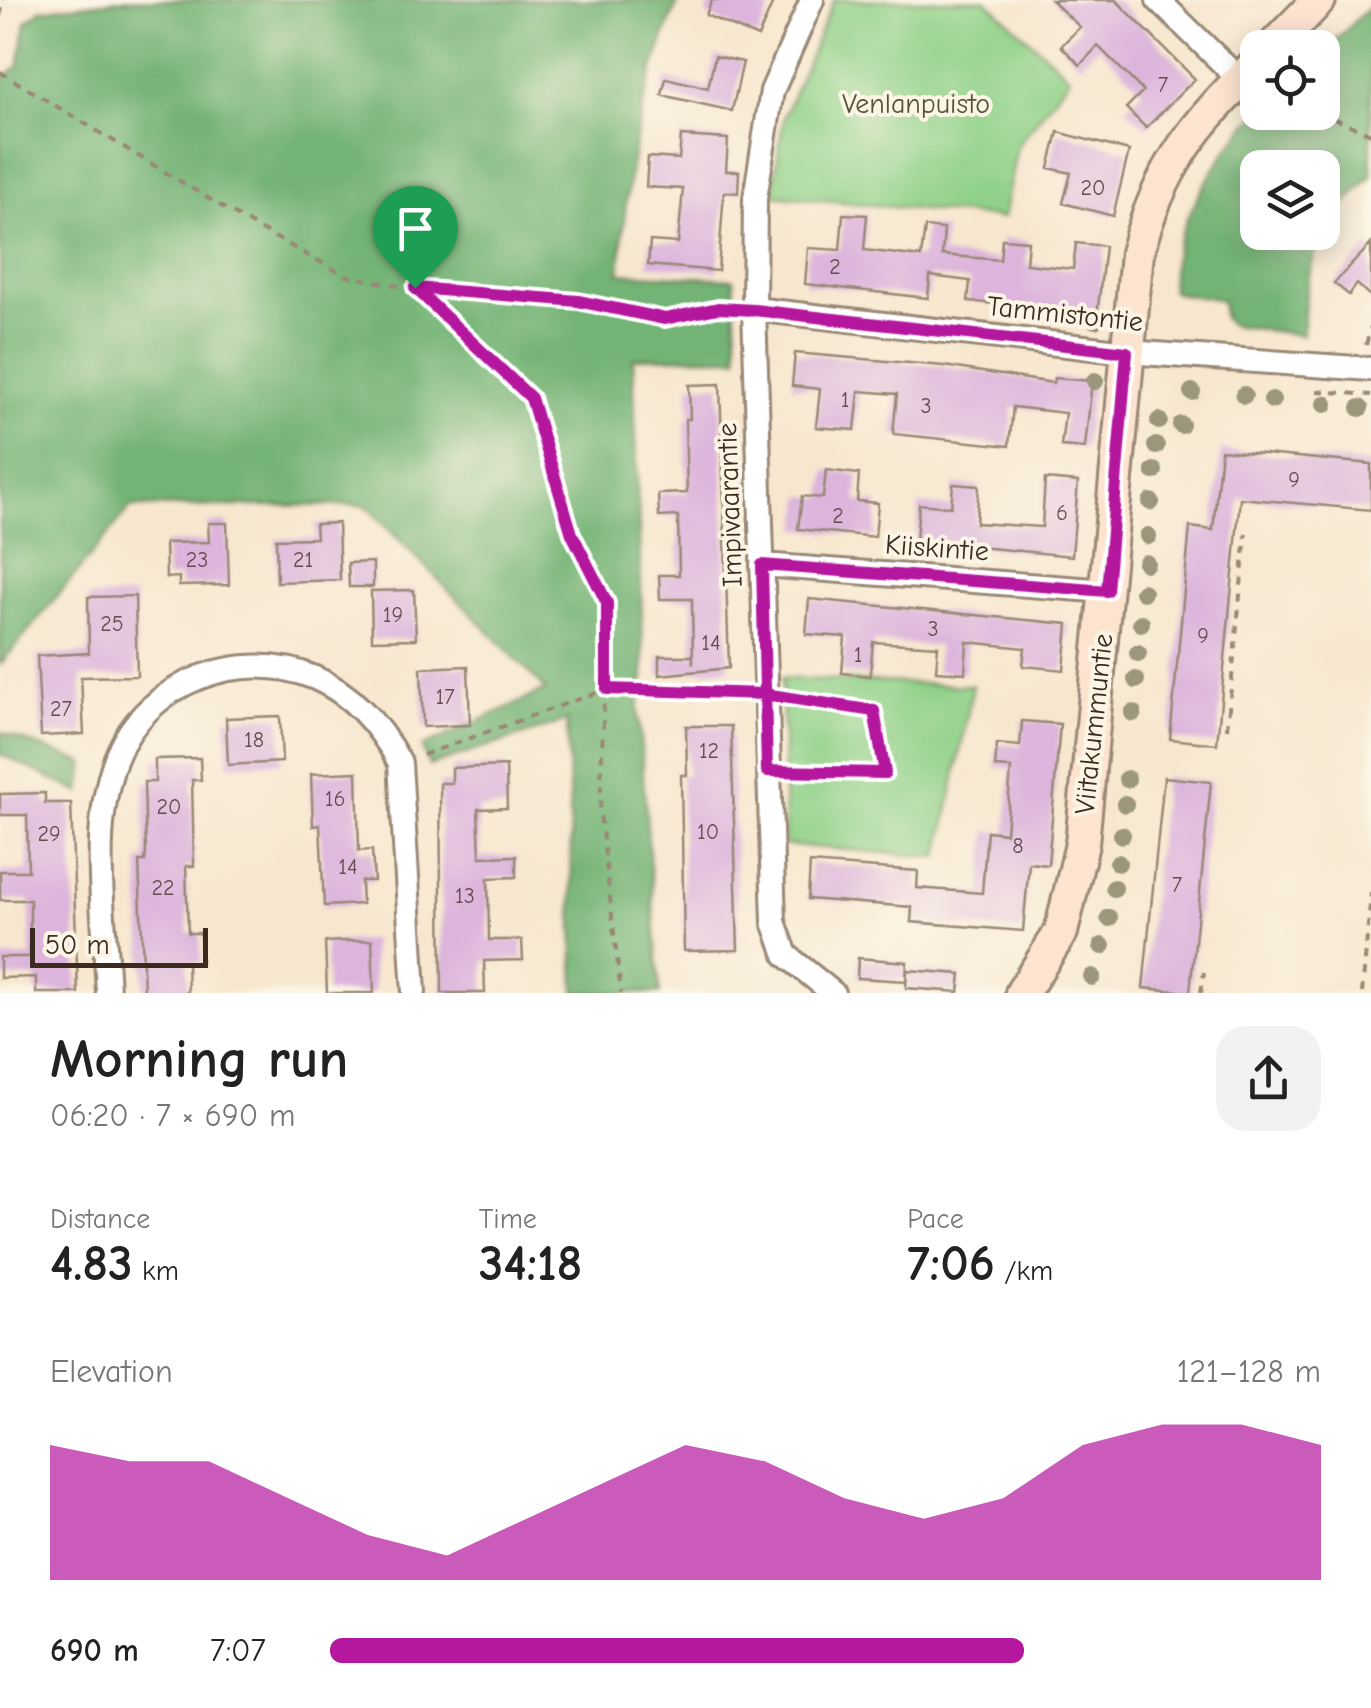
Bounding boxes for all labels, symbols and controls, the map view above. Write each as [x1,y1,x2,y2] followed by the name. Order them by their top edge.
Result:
[1240,30,1340,250] map controls
[1240,30,1340,130] button: locate
[1158,72,1169,98] house number: 7
[842,88,990,120] park label: Venlanpuisto
[1240,150,1340,250] button: layers
[1081,175,1105,201] house number: 20
[373,186,458,289] pin
[388,201,443,256] icon: arrive
[829,254,841,280] house number: 2
[985,290,1145,338] street label: Tammistontie
[841,387,849,413] house number: 1
[920,393,932,419] house number: 3
[711,422,749,588] street label: Impivaarantie
[1288,467,1300,493] house number: 9
[1056,500,1068,526] house number: 6
[832,503,844,529] house number: 2
[884,528,990,568] street label: Kiiskintie
[186,547,208,573] house number: 23
[293,547,313,573] house number: 21
[383,602,403,628] house number: 19
[100,611,124,637] house number: 25
[927,616,939,642] house number: 3
[1197,623,1209,649] house number: 9
[701,630,721,656] house number: 14
[1069,632,1119,816] street label: Viitakummuntie
[854,642,862,668] house number: 1
[435,684,455,710] house number: 17
[50,696,73,722] house number: 27
[244,727,264,753] house number: 18
[699,738,719,764] house number: 12
[325,786,345,812] house number: 16
[157,794,181,820] house number: 20
[697,819,719,845] house number: 10
[37,821,61,847] house number: 29
[1012,833,1024,859] house number: 8
[338,854,358,880] house number: 14
[1172,872,1183,898] house number: 7
[151,875,175,901] house number: 22
[455,883,475,909] house number: 13
[30,923,208,968] scale bar
[45,929,110,961] text: 50 m
[1216,1026,1321,1131] button: share
[50,1027,348,1091] text: Morning run
[50,1097,295,1134] text: 06:20 · 7 × 690 m
[50,1203,150,1235] text: Distance
[479,1203,537,1235] text: Time
[907,1203,964,1235] text: Pace
[50,1235,133,1293] text: 4.83
[479,1235,582,1293] text: 34:18
[907,1235,995,1293] text: 7:06
[133,1255,179,1287] text: km
[995,1255,1053,1287] text: /km
[50,1353,173,1390] text: Elevation
[1177,1353,1321,1390] text: 121–128 m
[50,1632,139,1669] text: 690 m
[210,1632,266,1669] text: 7:07

